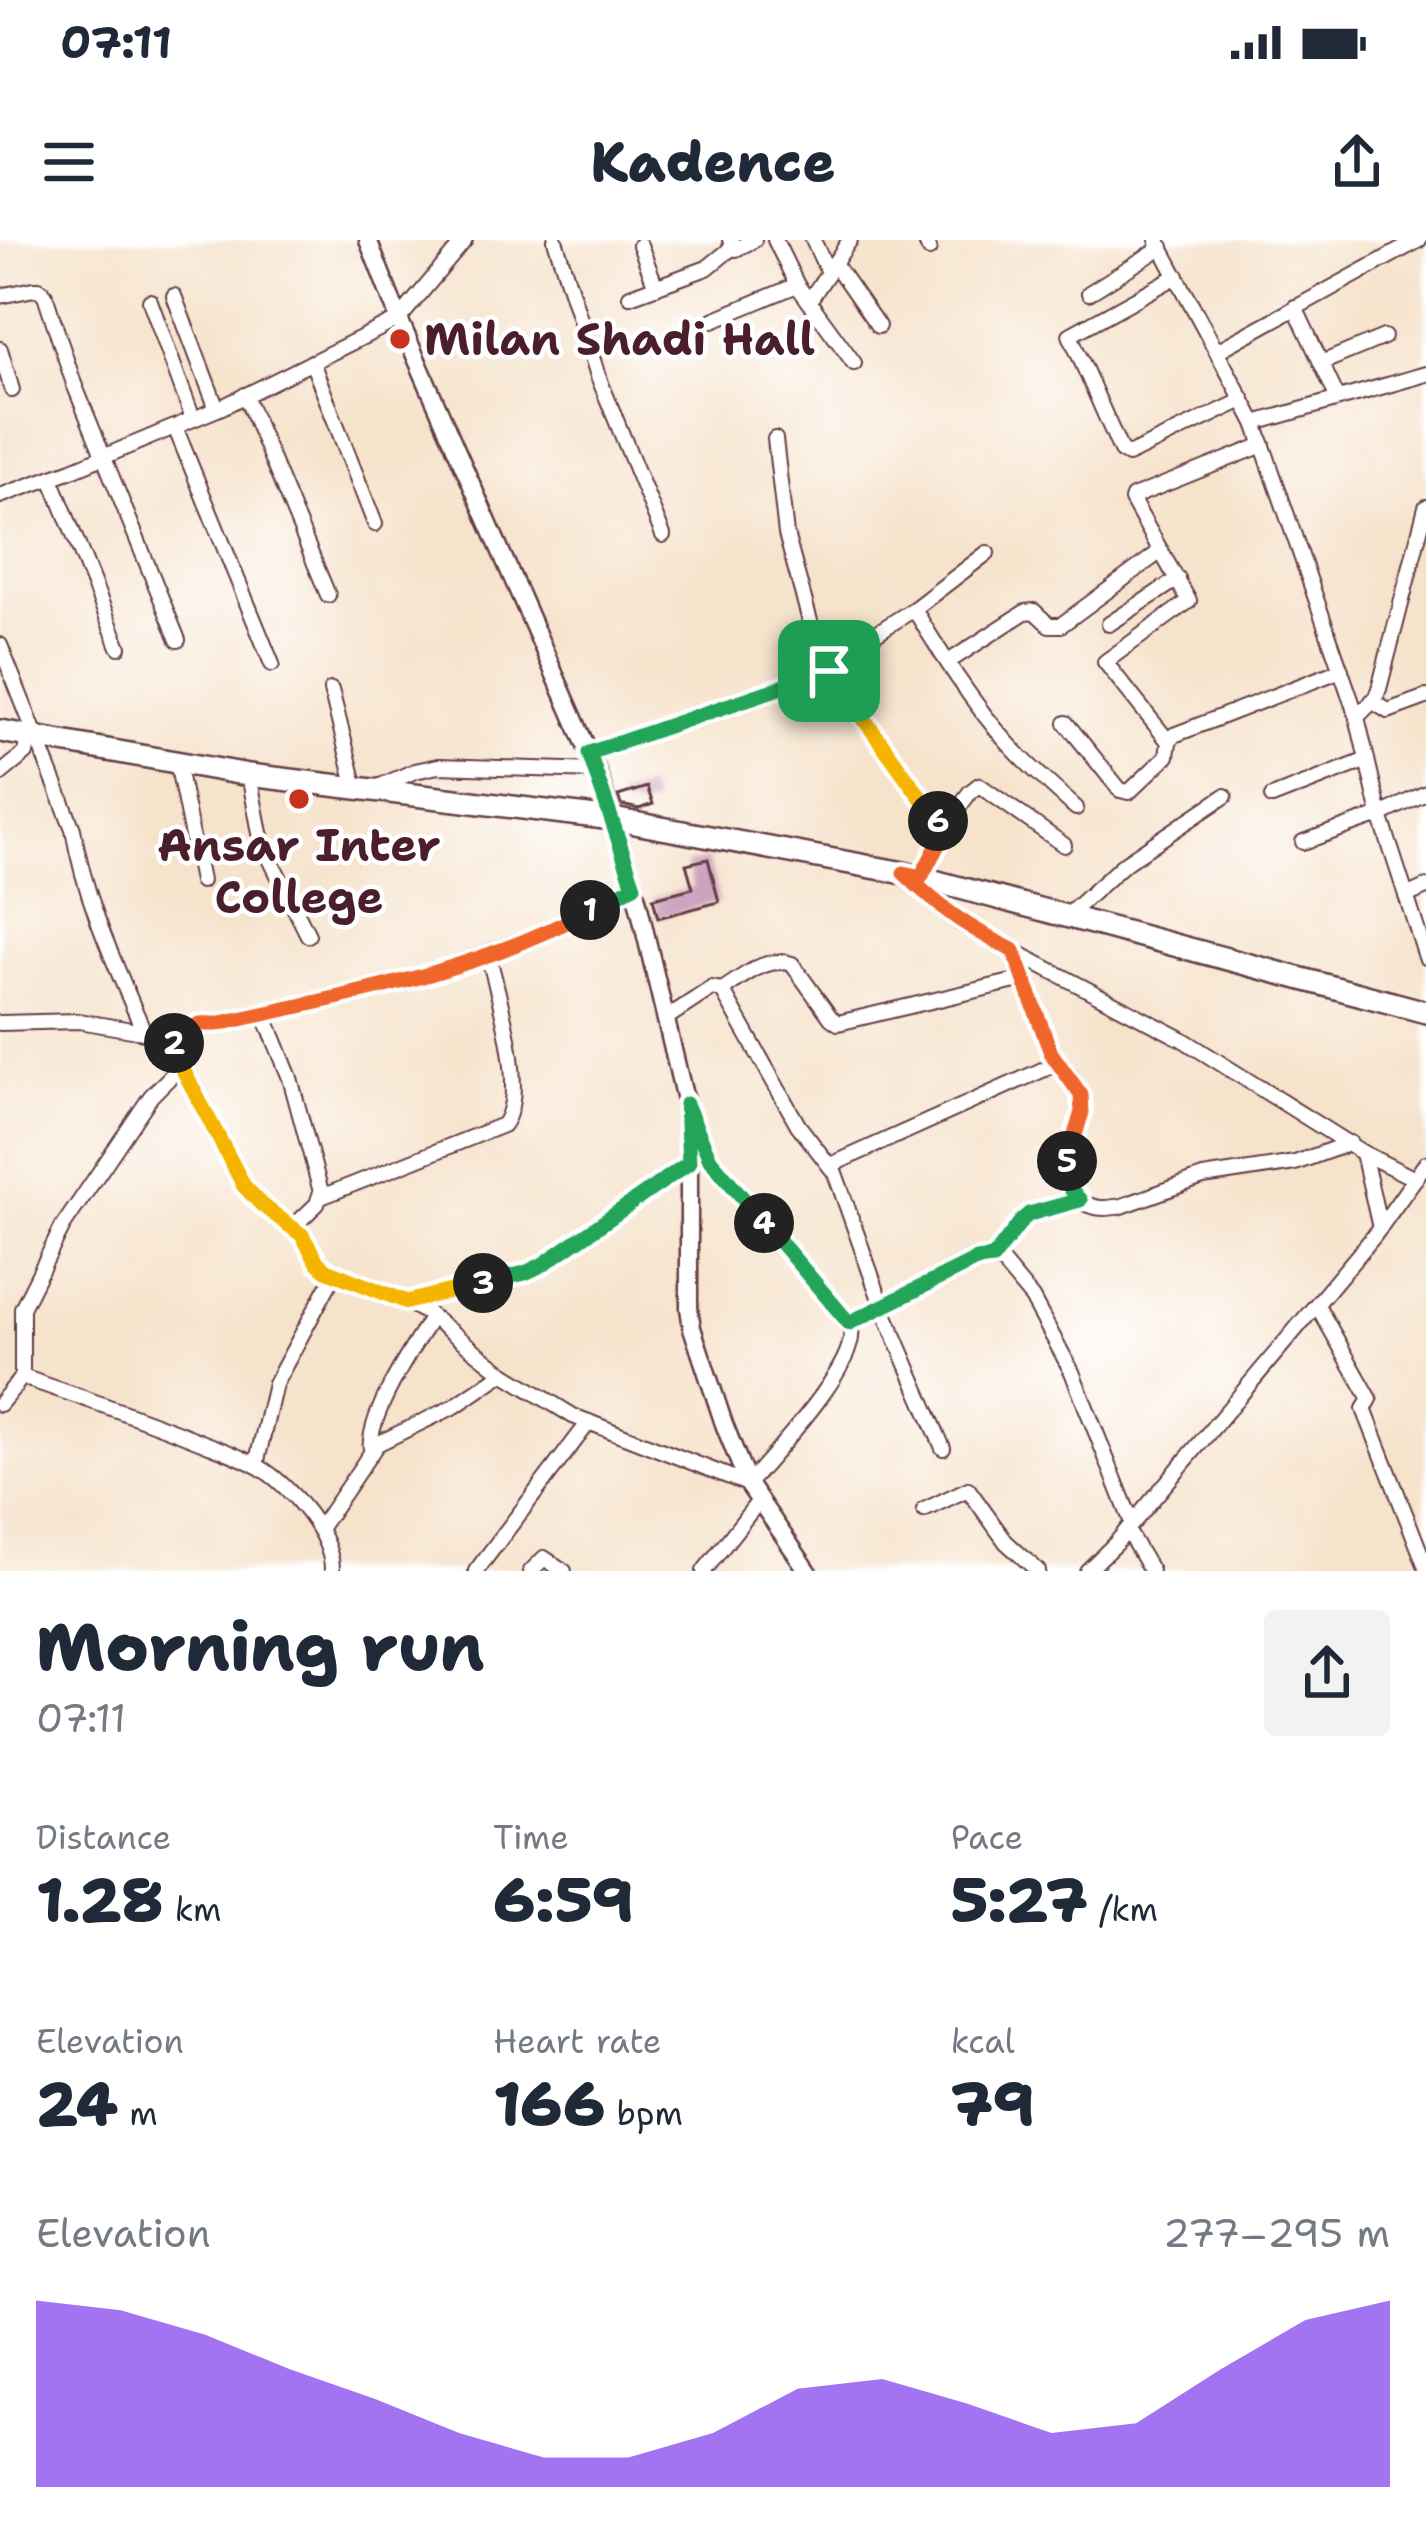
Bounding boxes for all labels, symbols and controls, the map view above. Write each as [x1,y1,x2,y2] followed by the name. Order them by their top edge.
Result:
[60,12,172,72] text: 07:11
[591,126,835,198] text: Kadence
[36,129,102,195] icon: menu
[1324,129,1390,195] icon: share
[424,309,815,369] place label: Milan Shadi Hall
[387,326,413,352] marker: Milan Shadi Hall
[778,620,880,722] pin
[796,638,862,704] icon: arrive
[286,786,312,812] marker: Ansar Inter College
[908,791,968,851] pin: 6
[926,798,950,843] text: 6
[157,815,441,927] place label: Ansar Inter College
[560,880,620,940] pin: 1
[582,887,598,932] text: 1
[144,1013,204,1073] pin: 2
[162,1020,186,1065] text: 2
[1037,1131,1097,1191] pin: 5
[1057,1138,1077,1183] text: 5
[734,1193,794,1253] pin: 4
[752,1200,776,1245] text: 4
[453,1253,513,1313] pin: 3
[471,1260,495,1305] text: 3
[36,1603,485,1691] text: Morning run
[1264,1610,1390,1736] button: share
[36,1692,126,1744] text: 07:11
[36,1815,171,1860] text: Distance
[493,1815,569,1860] text: Time
[951,1815,1023,1860] text: Pace
[36,1860,164,1940] text: 1.28
[493,1860,634,1940] text: 6:59
[951,1860,1088,1940] text: 5:27
[164,1887,221,1932] text: km
[1088,1887,1158,1932] text: /km
[36,2019,184,2064] text: Elevation
[493,2019,662,2064] text: Heart rate
[951,2019,1015,2064] text: kcal
[36,2064,118,2144] text: 24
[493,2064,605,2144] text: 166
[951,2064,1035,2144] text: 79
[118,2091,158,2136] text: m
[605,2091,683,2136] text: bpm
[36,2207,211,2259] text: Elevation
[1163,2207,1390,2259] text: 277–295 m

